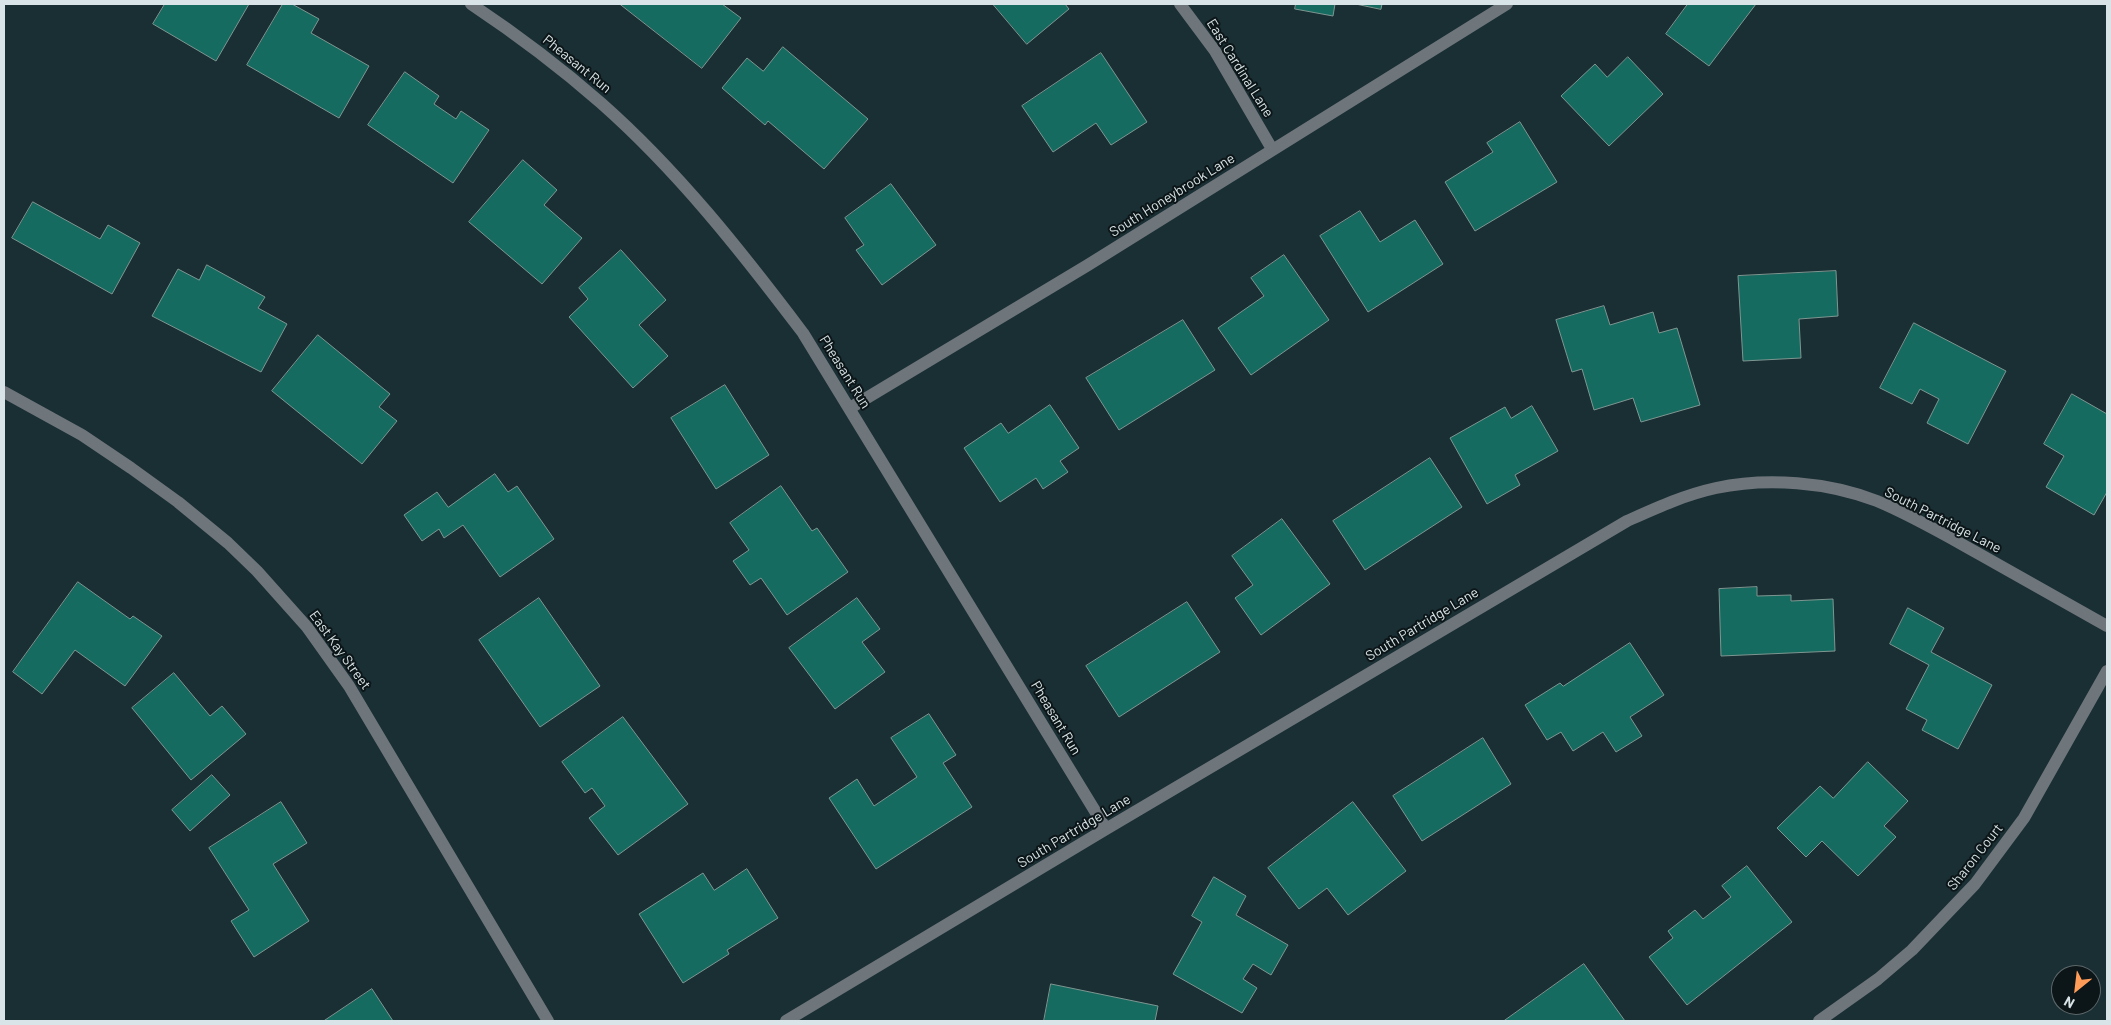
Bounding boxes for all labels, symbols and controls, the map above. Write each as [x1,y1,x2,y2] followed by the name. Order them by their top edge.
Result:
[1203,16,1277,120] street label: East Cardinal Lane
[539,31,615,97] street label: Pheasant Run
[1106,150,1238,240] street label: South Honeybrook Lane
[816,332,874,412] street label: Pheasant Run
[1882,483,2004,557] street label: South Partridge Lane
[1363,584,1481,664] street label: South Partridge Lane
[306,607,374,693] street label: East Kay Street
[1027,678,1085,758] street label: Pheasant Run
[1015,791,1133,871] street label: South Partridge Lane
[1944,820,2006,894] street label: Sharon Court
[2051,965,2101,1015] north arrow
[2061,993,2077,1012] text: N

